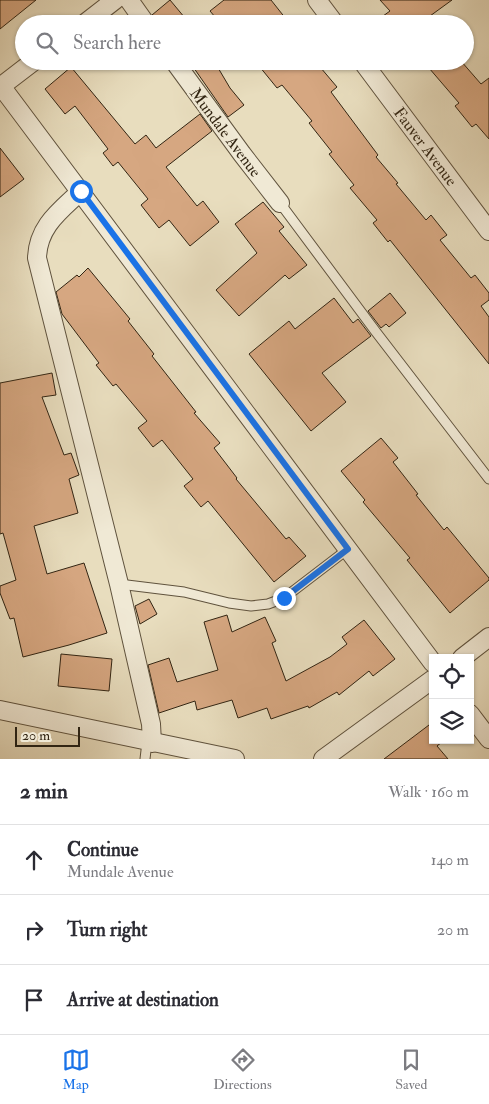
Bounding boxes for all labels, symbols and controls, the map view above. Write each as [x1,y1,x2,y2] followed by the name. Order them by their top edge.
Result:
[15,15,474,70] search box
[33,29,61,57] icon: search
[73,31,161,55] text: Search here
[185,84,265,181] street label: Mundale Avenue
[389,103,462,190] street label: Fauver Avenue
[70,180,93,203] route start
[273,587,296,610] route end
[429,654,474,744] map controls
[429,654,474,699] button: locate
[429,699,474,744] button: layers
[15,724,80,747] scale bar
[22,727,50,744] text: 20 m
[20,778,68,805] text: 2 min
[388,782,469,802] text: Walk · 160 m
[67,838,138,862] text: Continue
[20,846,48,874] icon: ahead
[431,850,469,870] text: 140 m
[67,862,174,882] text: Mundale Avenue
[20,916,48,944] icon: right
[67,918,147,942] text: Turn right
[437,920,469,940] text: 20 m
[20,986,48,1014] icon: arrive
[67,988,219,1012] text: Arrive at destination
[62,1046,90,1093] tab: Map
[213,1046,272,1093] tab: Directions
[395,1046,427,1093] tab: Saved

